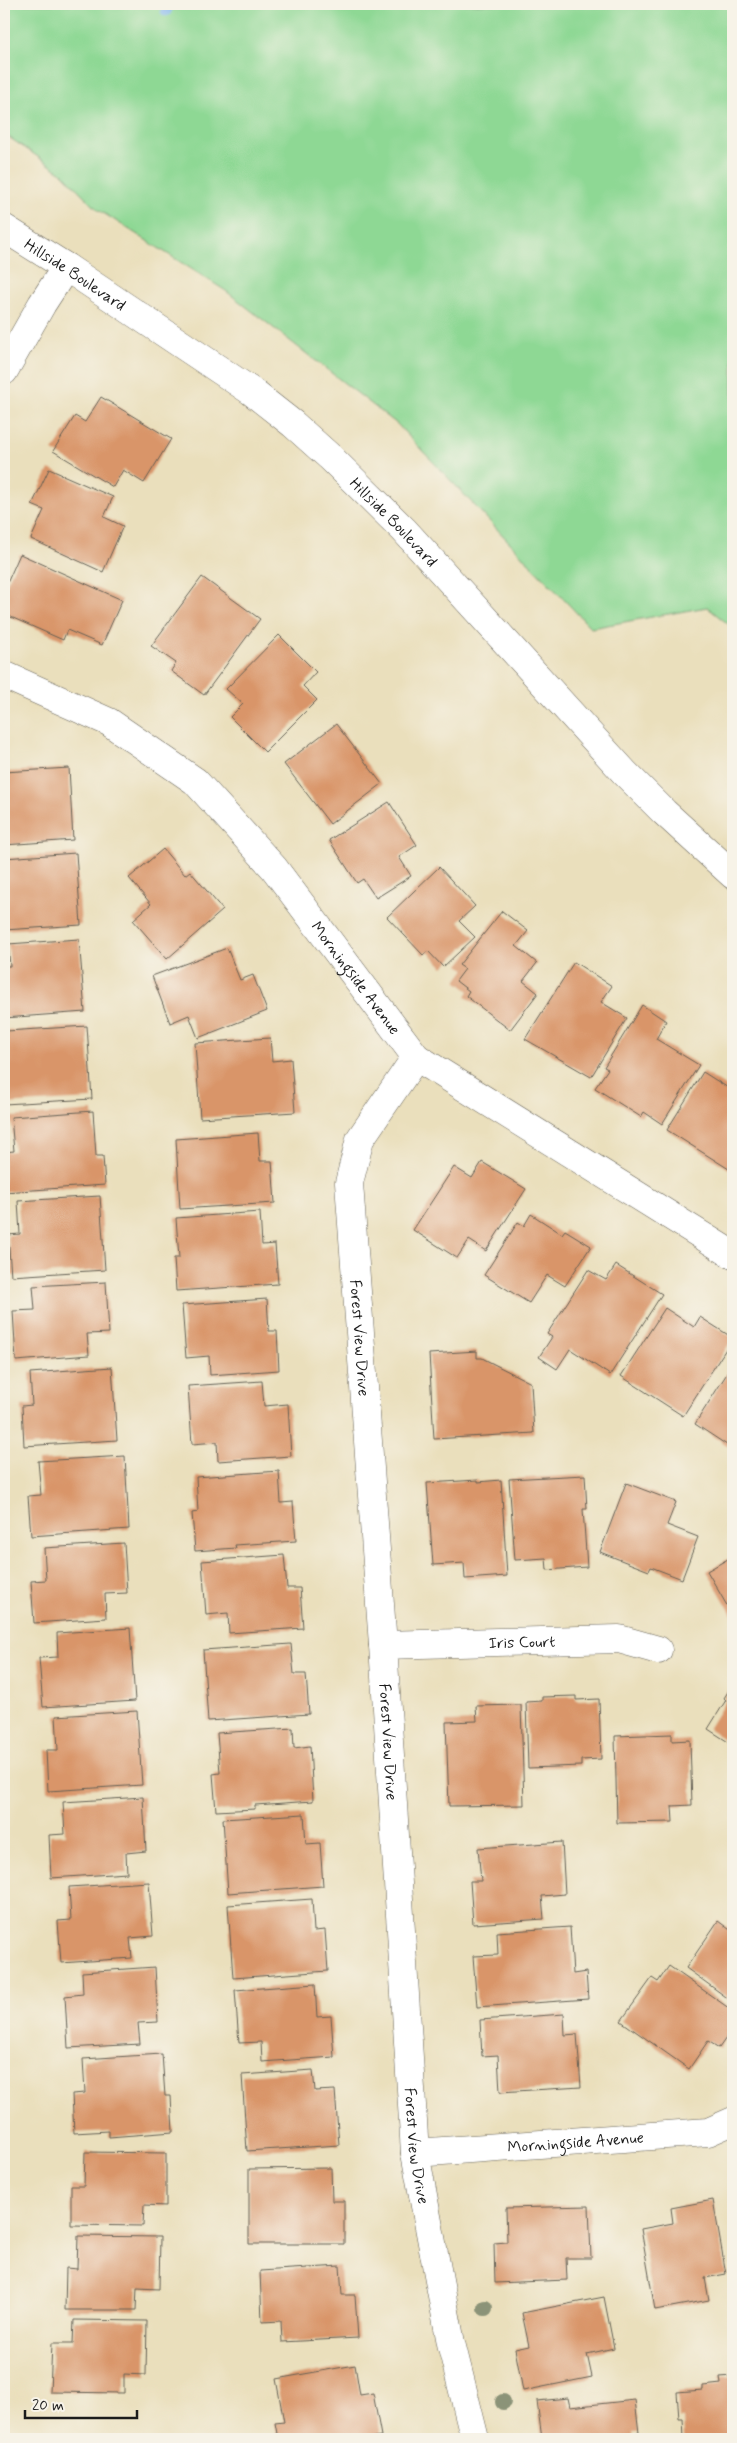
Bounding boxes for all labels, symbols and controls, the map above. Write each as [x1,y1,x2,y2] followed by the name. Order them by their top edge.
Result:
[20,234,130,316] street label: Hillside Boulevard
[345,473,441,572] street label: Hillside Boulevard
[306,918,405,1040] street label: Morningside Avenue
[344,1279,374,1397] street label: Forest View Drive
[488,1632,556,1654] street label: Iris Court
[373,1683,402,1801] street label: Forest View Drive
[399,2087,433,2206] street label: Forest View Drive
[507,2128,645,2158] street label: Morningside Avenue
[25,2388,138,2420] scale bar
[32,2396,64,2416] text: 20 m

